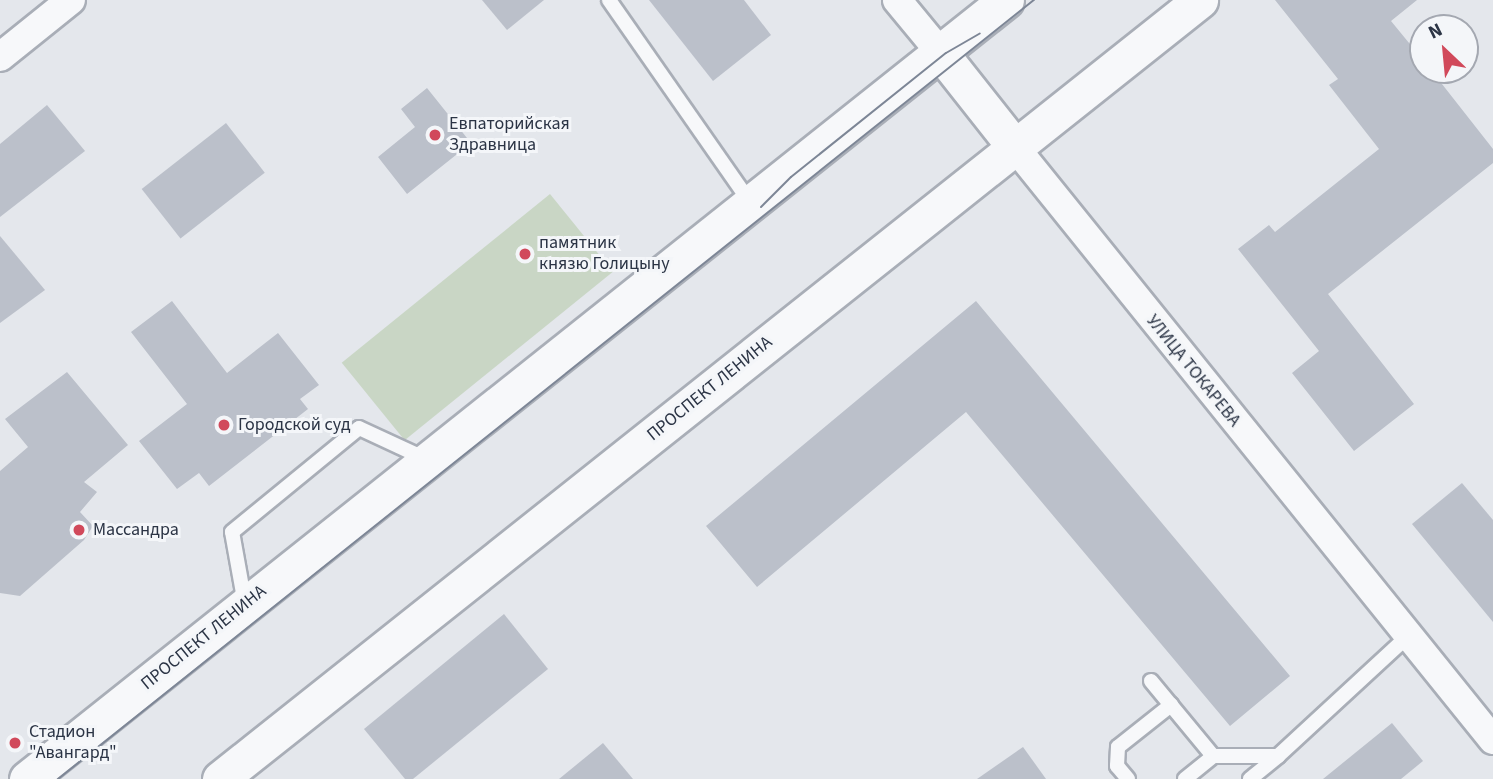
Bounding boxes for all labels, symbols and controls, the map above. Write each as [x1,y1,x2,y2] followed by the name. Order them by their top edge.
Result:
[1409,14,1479,84] north arrow
[1424,17,1447,46] text: N
[449,114,570,156] place label: Евпаторийская Здравница
[427,127,443,143] marker: Евпаторийская Здравница
[539,233,670,276] place label: памятник князю Голицыну
[517,246,533,262] marker: памятник князю Голицыну
[1141,311,1245,431] street label: УЛИЦА ТОКАРЕВА
[643,332,777,446] street label: ПРОСПЕКТ ЛЕНИНА
[238,414,351,436] place label: Городской суд
[216,417,232,433] marker: Городской суд
[93,519,179,541] place label: Массандра
[71,522,87,538] marker: Массандра
[137,581,271,695] street label: ПРОСПЕКТ ЛЕНИНА
[29,722,117,764] place label: Стадион "Авангард"
[7,735,23,751] marker: Стадион "Авангард"

